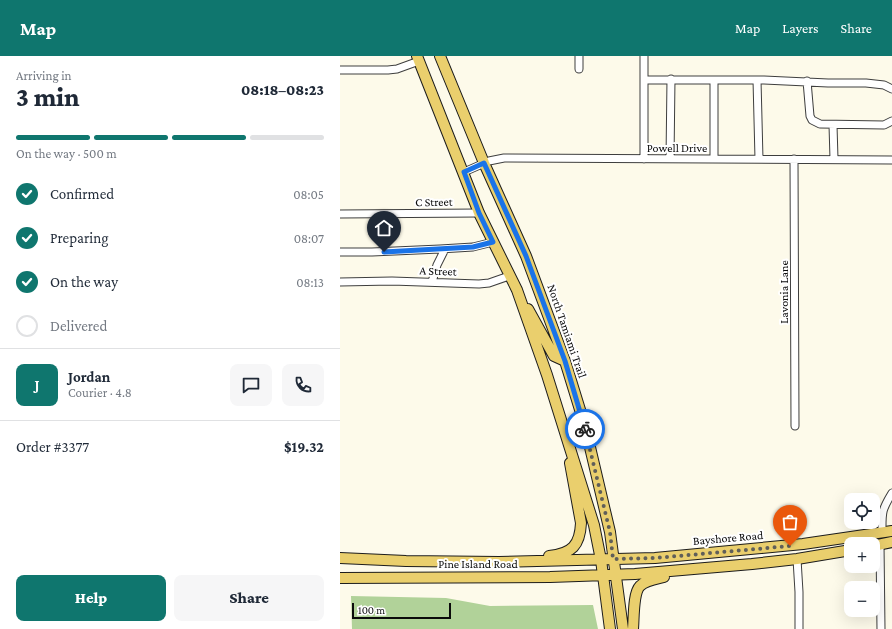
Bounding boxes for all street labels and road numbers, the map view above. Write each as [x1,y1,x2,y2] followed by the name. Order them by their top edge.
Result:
[647,141,707,155] street label: Powell Drive
[415,195,454,209] street label: C Street
[777,260,791,324] street label: Lavonia Lane
[419,263,458,279] street label: A Street
[544,282,590,380] street label: North Tamiami Trail
[692,528,764,548] street label: Bayshore Road
[438,557,518,571] street label: Pine Island Road

